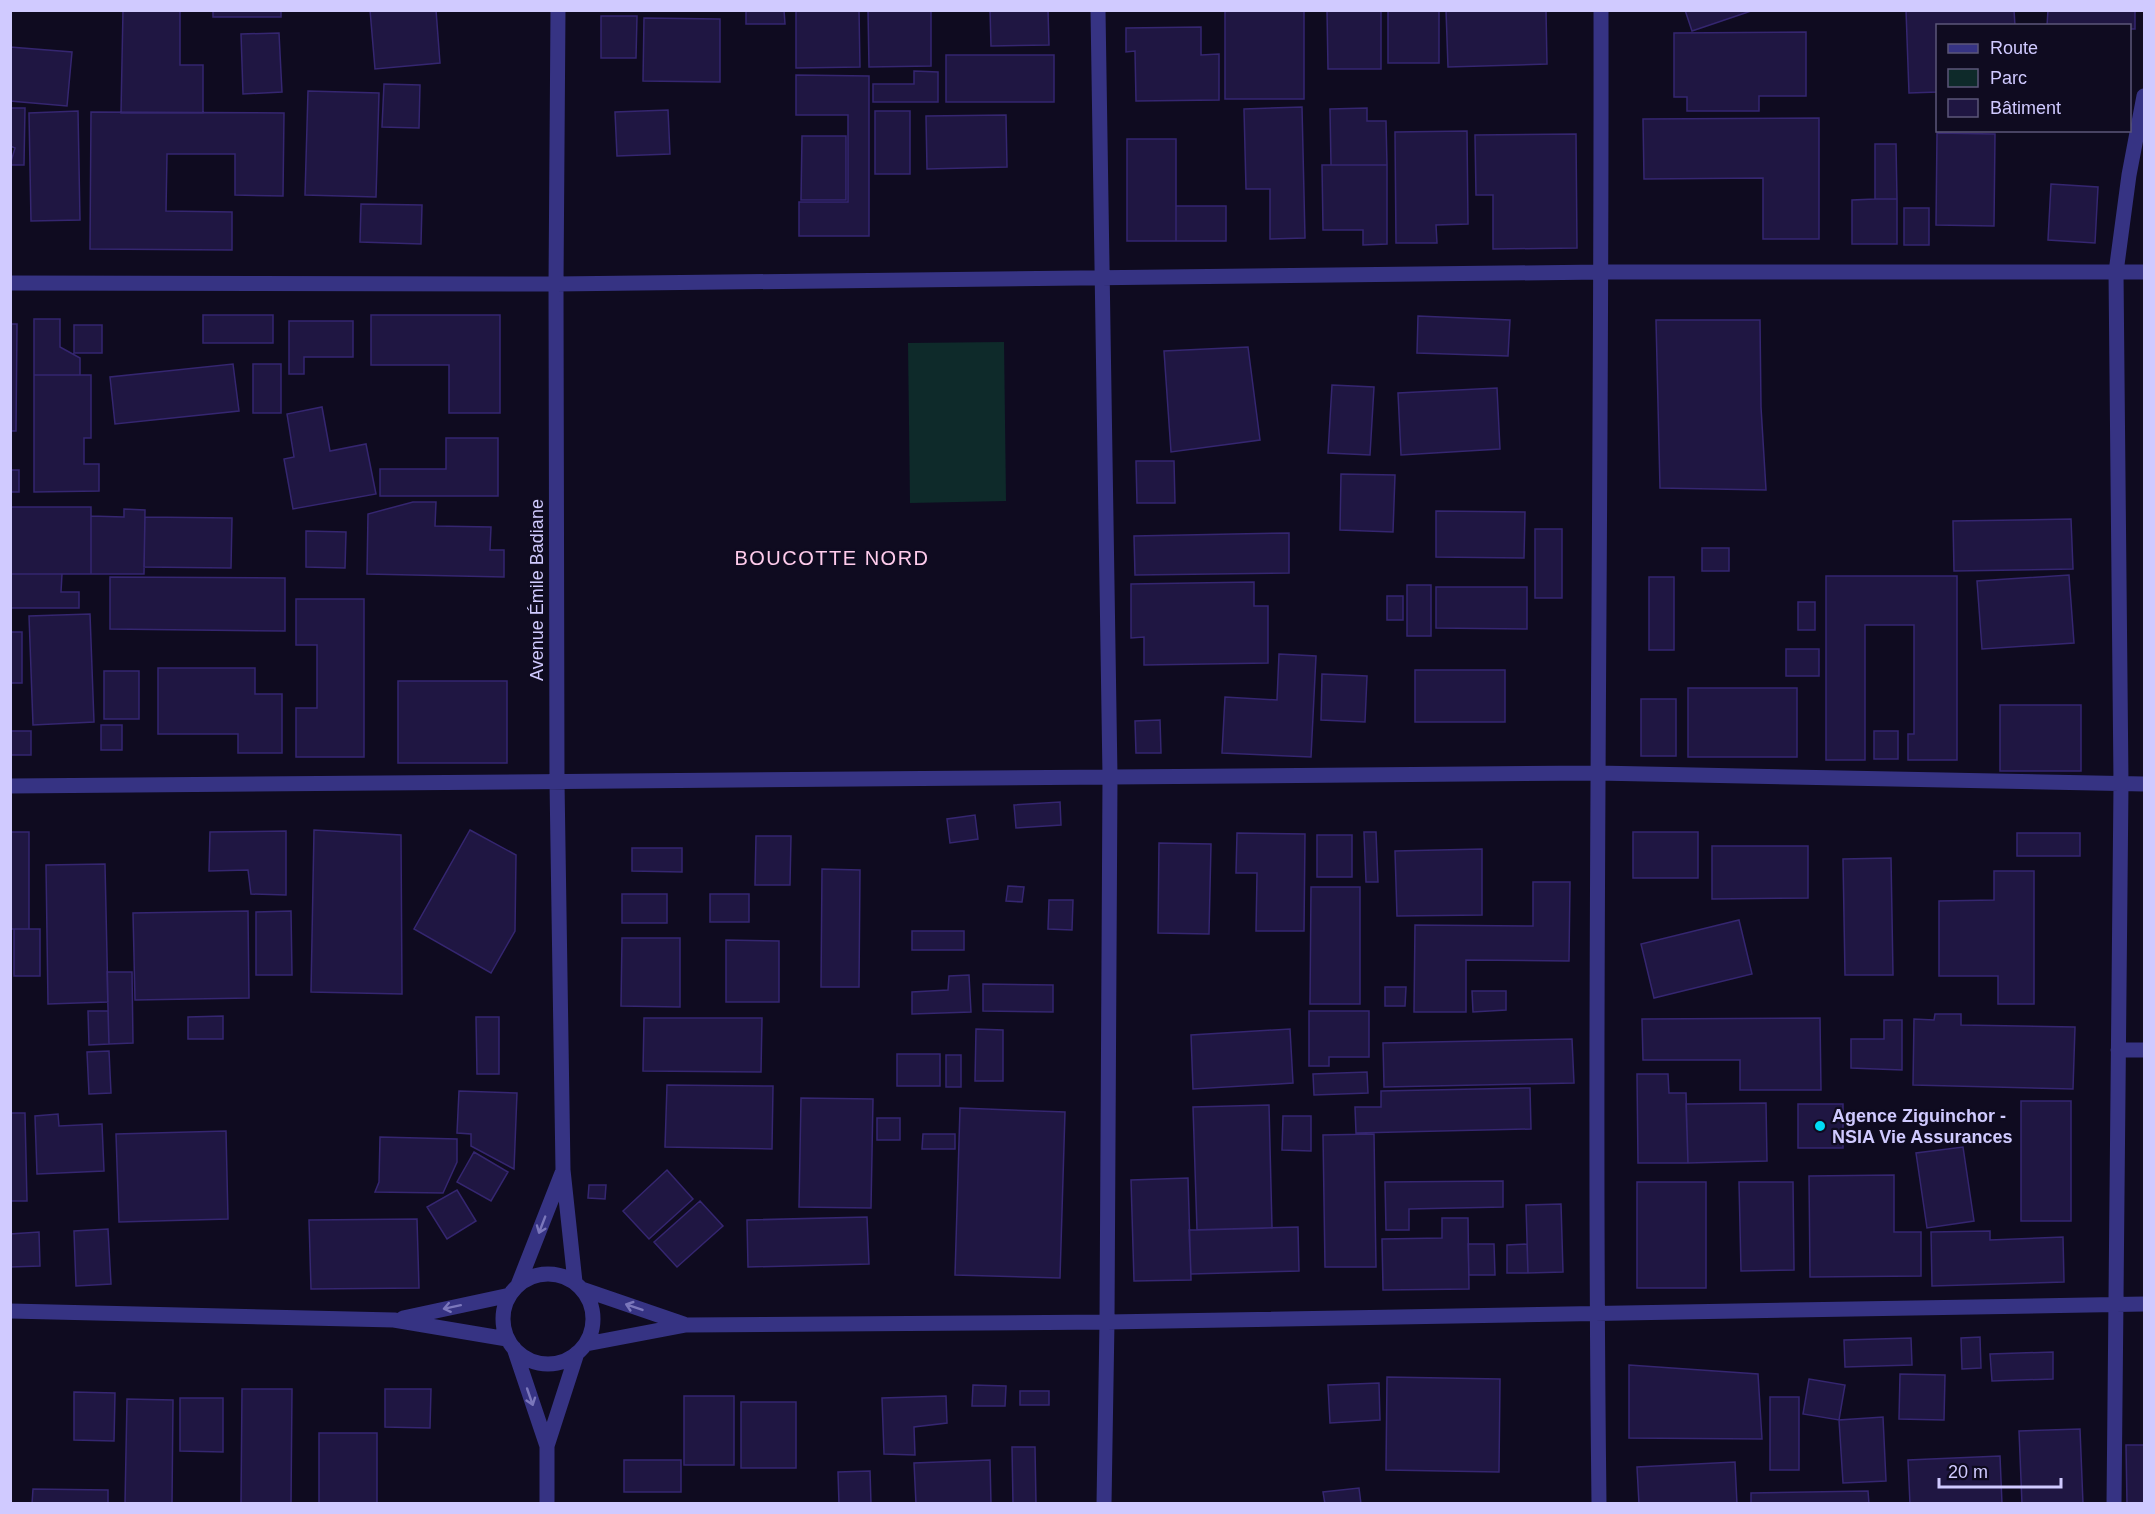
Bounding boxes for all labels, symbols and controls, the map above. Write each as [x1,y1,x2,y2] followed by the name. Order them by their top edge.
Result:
[1936,24,2131,132] legend
[1990,38,2038,58] text: Route
[1990,68,2027,88] text: Parc
[1990,98,2061,118] text: Bâtiment
[527,499,547,681] street label: Avenue Émile Badiane
[734,547,930,569] district label: BOUCOTTE NORD
[1832,1106,2012,1147] place label: Agence Ziguinchor - NSIA Vie Assurances
[1813,1119,1827,1133] marker: Agence Ziguinchor - NSIA Vie Assurances
[536,1215,547,1233] one-way arrow
[626,1300,644,1311] one-way arrow
[443,1302,462,1314] one-way arrow
[526,1387,537,1406] one-way arrow
[1939,1451,2060,1489] scale bar
[1948,1462,1988,1482] text: 20 m

